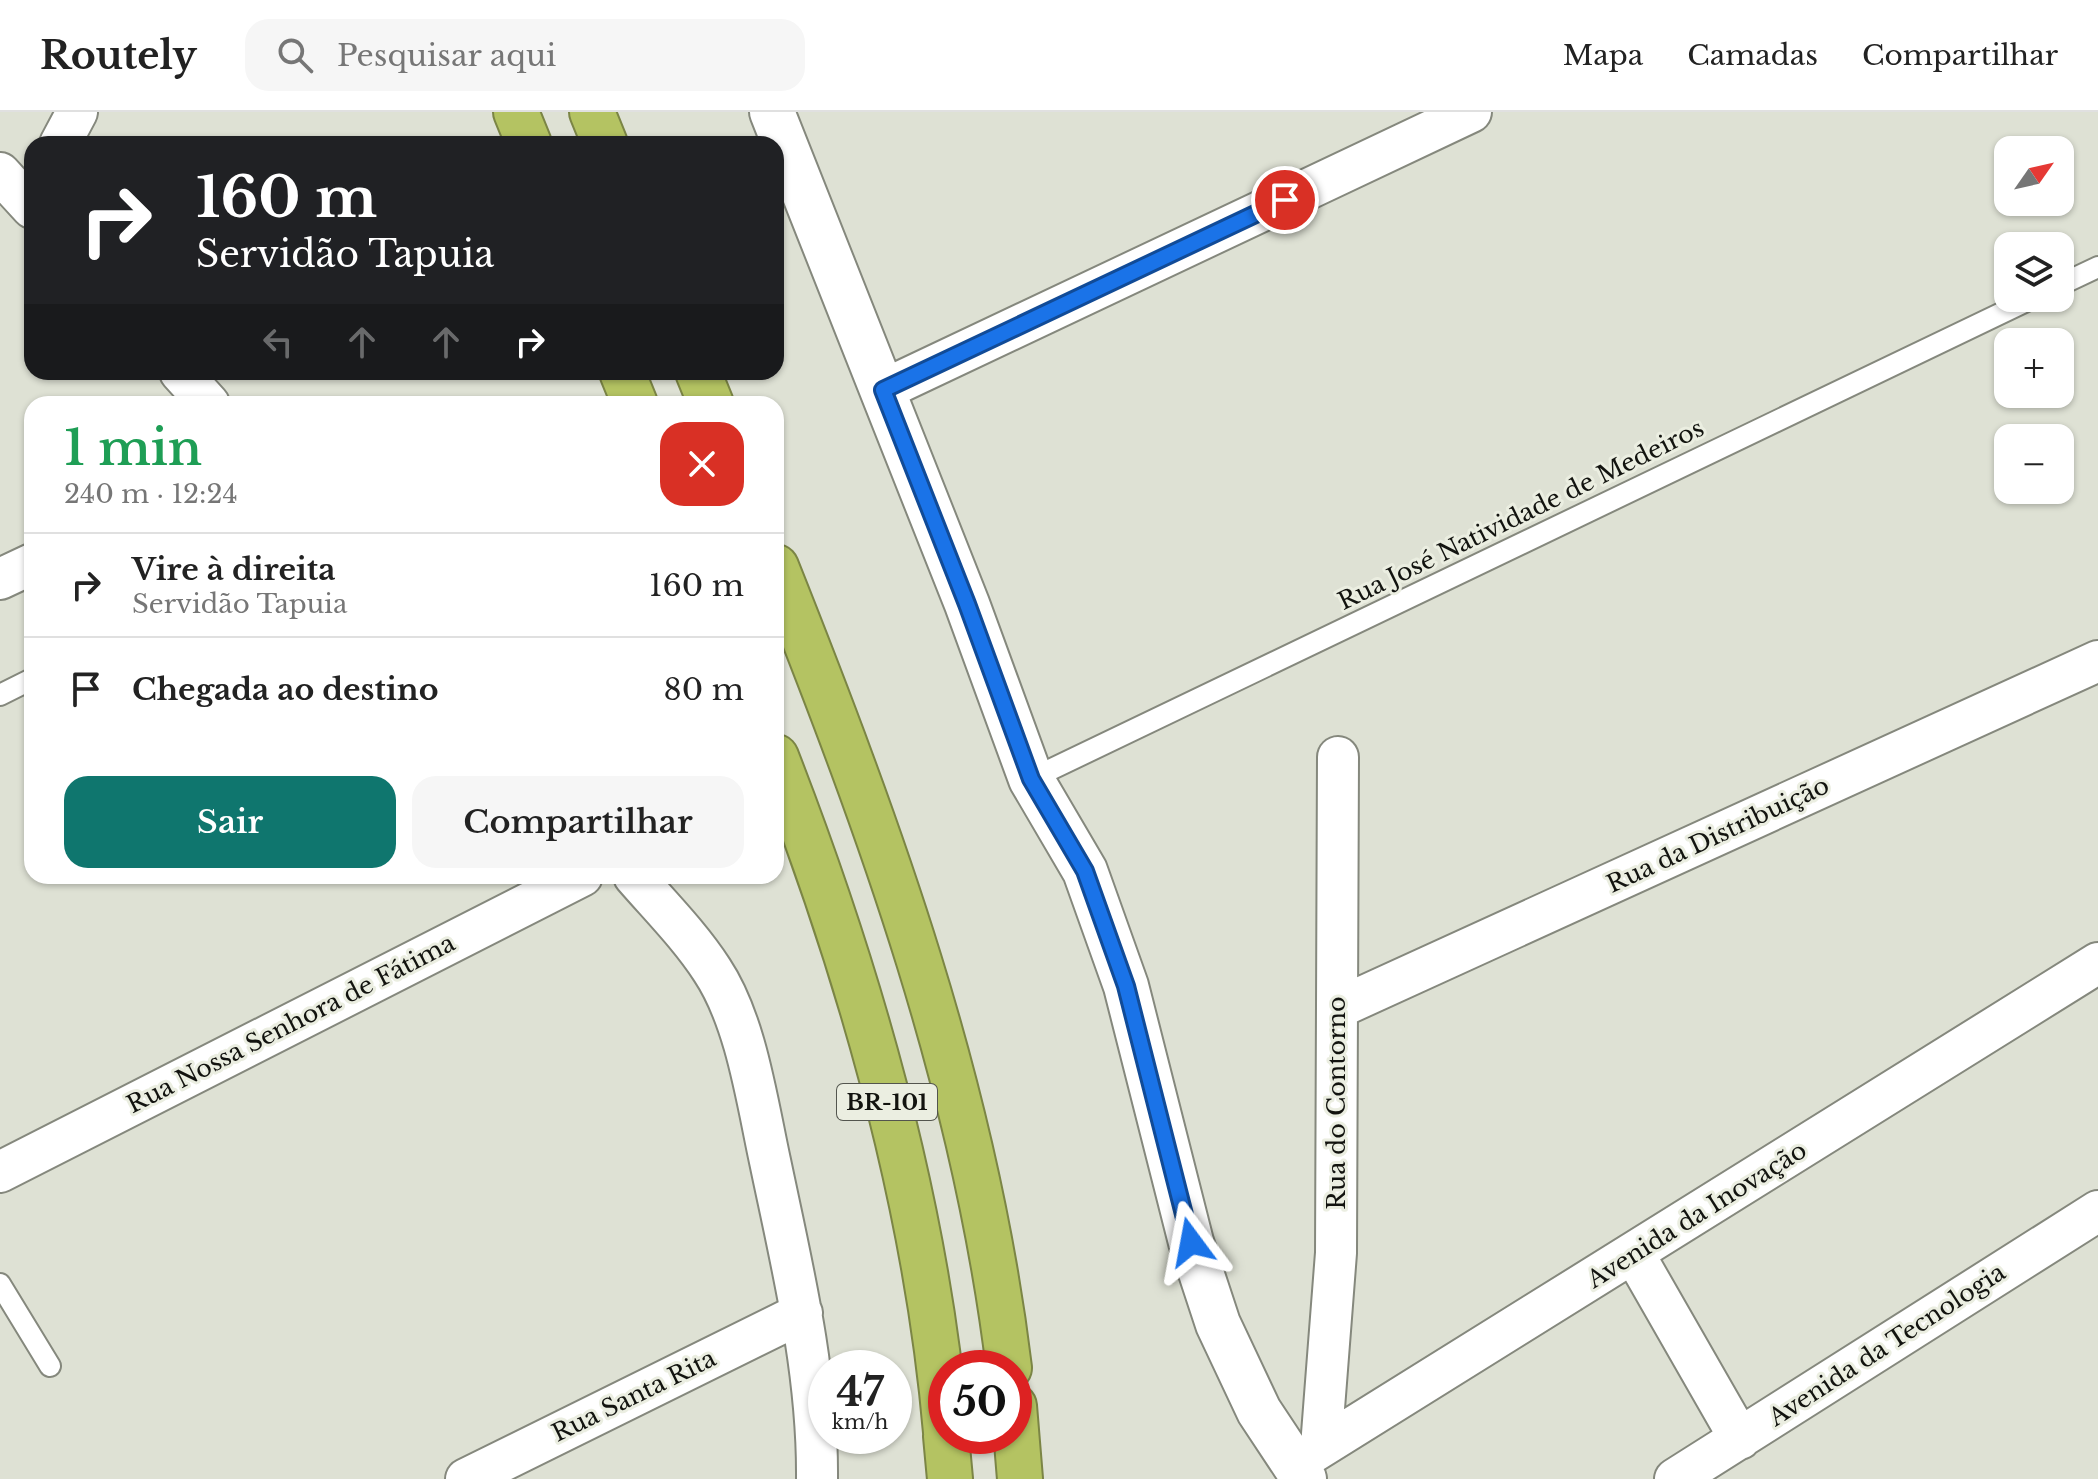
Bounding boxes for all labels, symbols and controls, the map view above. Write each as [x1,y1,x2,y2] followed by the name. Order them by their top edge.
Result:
[245,19,805,91] search box
[40,32,197,79] text: Routely
[273,33,317,77] icon: search
[337,37,556,74] text: Pesquisar aqui
[1563,38,1643,73] text: Mapa
[1687,38,1818,73] text: Camadas
[1862,38,2058,73] text: Compartilhar
[1994,136,2074,216] north arrow
[1994,136,2074,504] map controls
[196,163,377,232] text: 160 m
[1251,166,1319,234] pin
[64,168,168,272] icon: right
[1263,178,1307,222] icon: arrive
[196,232,494,277] text: Servidão Tapuia
[1994,232,2074,312] button: layers
[256,320,300,364] icon: left
[340,320,384,364] icon: ahead
[424,320,468,364] icon: ahead
[508,320,552,364] icon: right
[1994,328,2074,408] button: +
[1333,413,1708,616] street label: Rua José Natividade de Medeiros
[64,418,202,478] text: 1 min
[660,422,744,506] button: close
[1994,424,2074,504] button: −
[64,478,238,510] text: 240 m · 12:24
[132,551,336,588] text: Vire à direita
[64,563,108,607] icon: right
[649,567,744,604] text: 160 m
[132,588,347,620] text: Servidão Tapuia
[64,667,108,711] icon: arrive
[132,671,438,708] text: Chegada ao destino
[664,671,744,708] text: 80 m
[1602,770,1834,899] street label: Rua da Distribuição
[64,776,396,868] button: Sair
[412,776,744,868] button: Compartilhar
[122,928,460,1119] street label: Rua Nossa Senhora de Fátima
[1322,996,1351,1210] street label: Rua do Contorno
[837,1084,937,1120] road number: BR-101
[1581,1135,1812,1295] street label: Avenida da Inovação
[1149,1200,1233,1284] position arrow
[1762,1257,2011,1432] street label: Avenida da Tecnologia
[547,1343,721,1448] street label: Rua Santa Rita
[928,1350,1032,1454] speed limit sign: 50
[836,1367,884,1417] text: 47
[832,1410,888,1434] text: km/h

